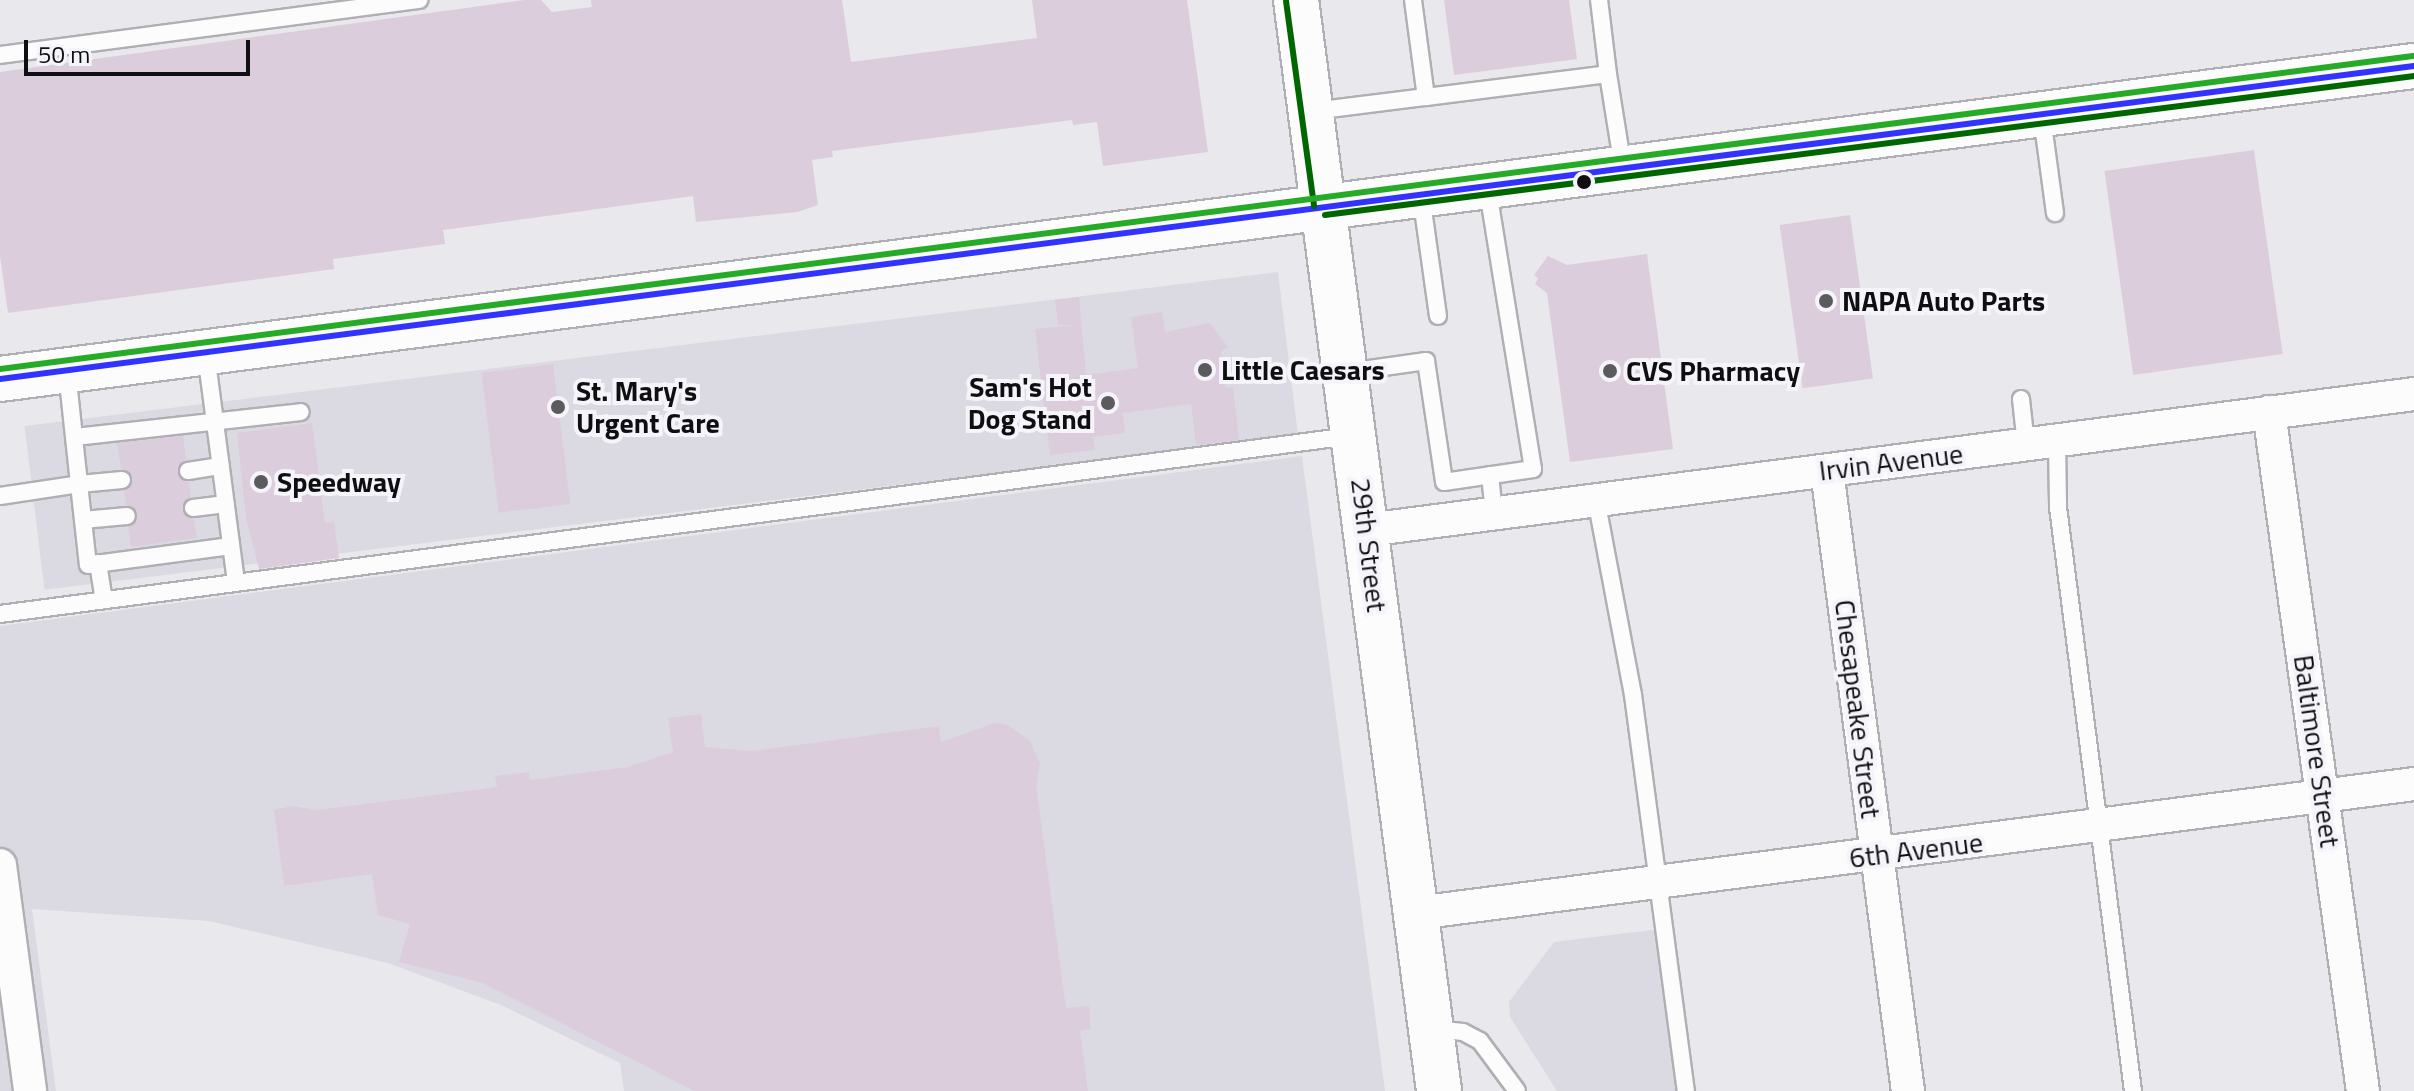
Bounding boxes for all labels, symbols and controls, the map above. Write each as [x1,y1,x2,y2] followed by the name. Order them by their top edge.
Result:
[28,24,254,74] scale bar
[38,36,90,72] text: 50 m
[1576,174,1592,190] unlabelled marker
[1842,284,2045,318] place label: NAPA Auto Parts
[1817,292,1835,310] marker: NAPA Auto Parts
[1221,353,1385,387] place label: Little Caesars
[1626,354,1800,388] place label: CVS Pharmacy
[1196,361,1214,379] marker: Little Caesars
[1601,362,1619,380] marker: CVS Pharmacy
[968,370,1092,436] place label: Sam's Hot Dog Stand
[576,374,720,440] place label: St. Mary's Urgent Care
[1099,394,1117,412] marker: Sam's Hot Dog Stand
[547,396,569,418] marker: St. Mary's Urgent Care
[1817,436,1965,488] street label: Irvin Avenue
[277,465,401,499] place label: Speedway
[252,473,270,491] marker: Speedway
[1344,476,1394,614] street label: 29th Street
[1828,598,1888,820] street label: Chesapeake Street
[2287,653,2347,849] street label: Baltimore Street
[1847,825,1985,875] street label: 6th Avenue

